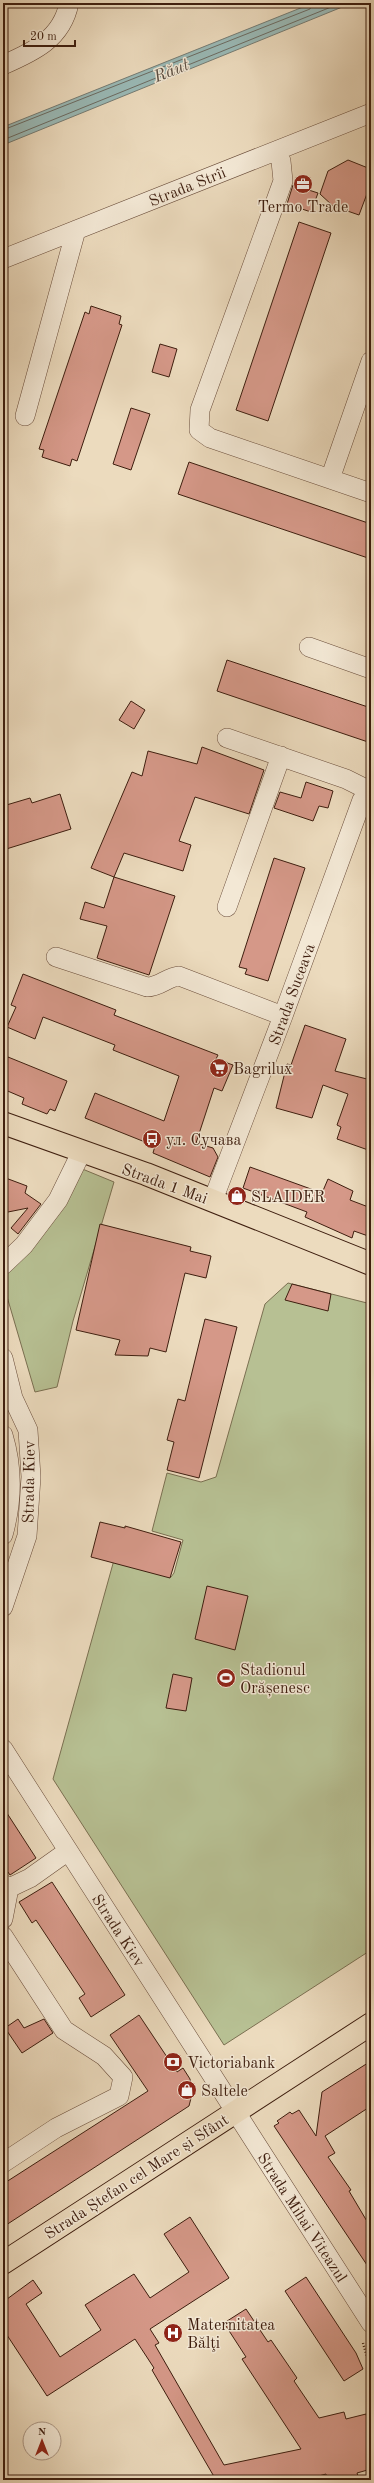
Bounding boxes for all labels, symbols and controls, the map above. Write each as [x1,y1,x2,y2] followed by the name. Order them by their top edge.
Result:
[24,22,75,48] scale bar
[30,31,57,43] text: 20 m
[151,56,192,86] water label: Răut
[147,165,229,211] street label: Strada Strîi
[292,173,314,195] office icon: Termo Trade
[258,200,348,216] place label: Termo Trade
[267,942,319,1048] street label: Strada Suceava
[208,1057,230,1079] supermarket icon: Bagrilux
[233,1062,293,1078] place label: Bagrilux
[141,1128,163,1150] bus stop icon: ул. Сучава
[166,1133,241,1149] place label: ул. Сучава
[119,1162,209,1208] street label: Strada 1 Mai
[226,1185,248,1207] shop icon: SLAIDER
[251,1190,325,1206] place label: SLAIDER
[21,1440,39,1524] street label: Strada Kiev
[240,1663,310,1698] place label: Stadionul Orășenesc
[215,1667,237,1689] sports icon: Stadionul Orășenesc
[88,1892,147,1971] street label: Strada Kiev
[162,2051,184,2073] bank icon: Victoriabank
[187,2056,275,2072] place label: Victoriabank
[176,2079,198,2101] shop icon: Saltele
[201,2084,248,2100] place label: Saltele
[42,2112,233,2244] street label: Strada Ștefan cel Mare și Sfânt
[254,2151,349,2286] street label: Strada Mihai Viteazul
[187,2318,275,2352] place label: Maternitatea Bălţi
[162,2322,184,2344] hospital icon: Maternitatea Bălţi
[22,2421,62,2461] north arrow
[38,2427,47,2438] text: N

